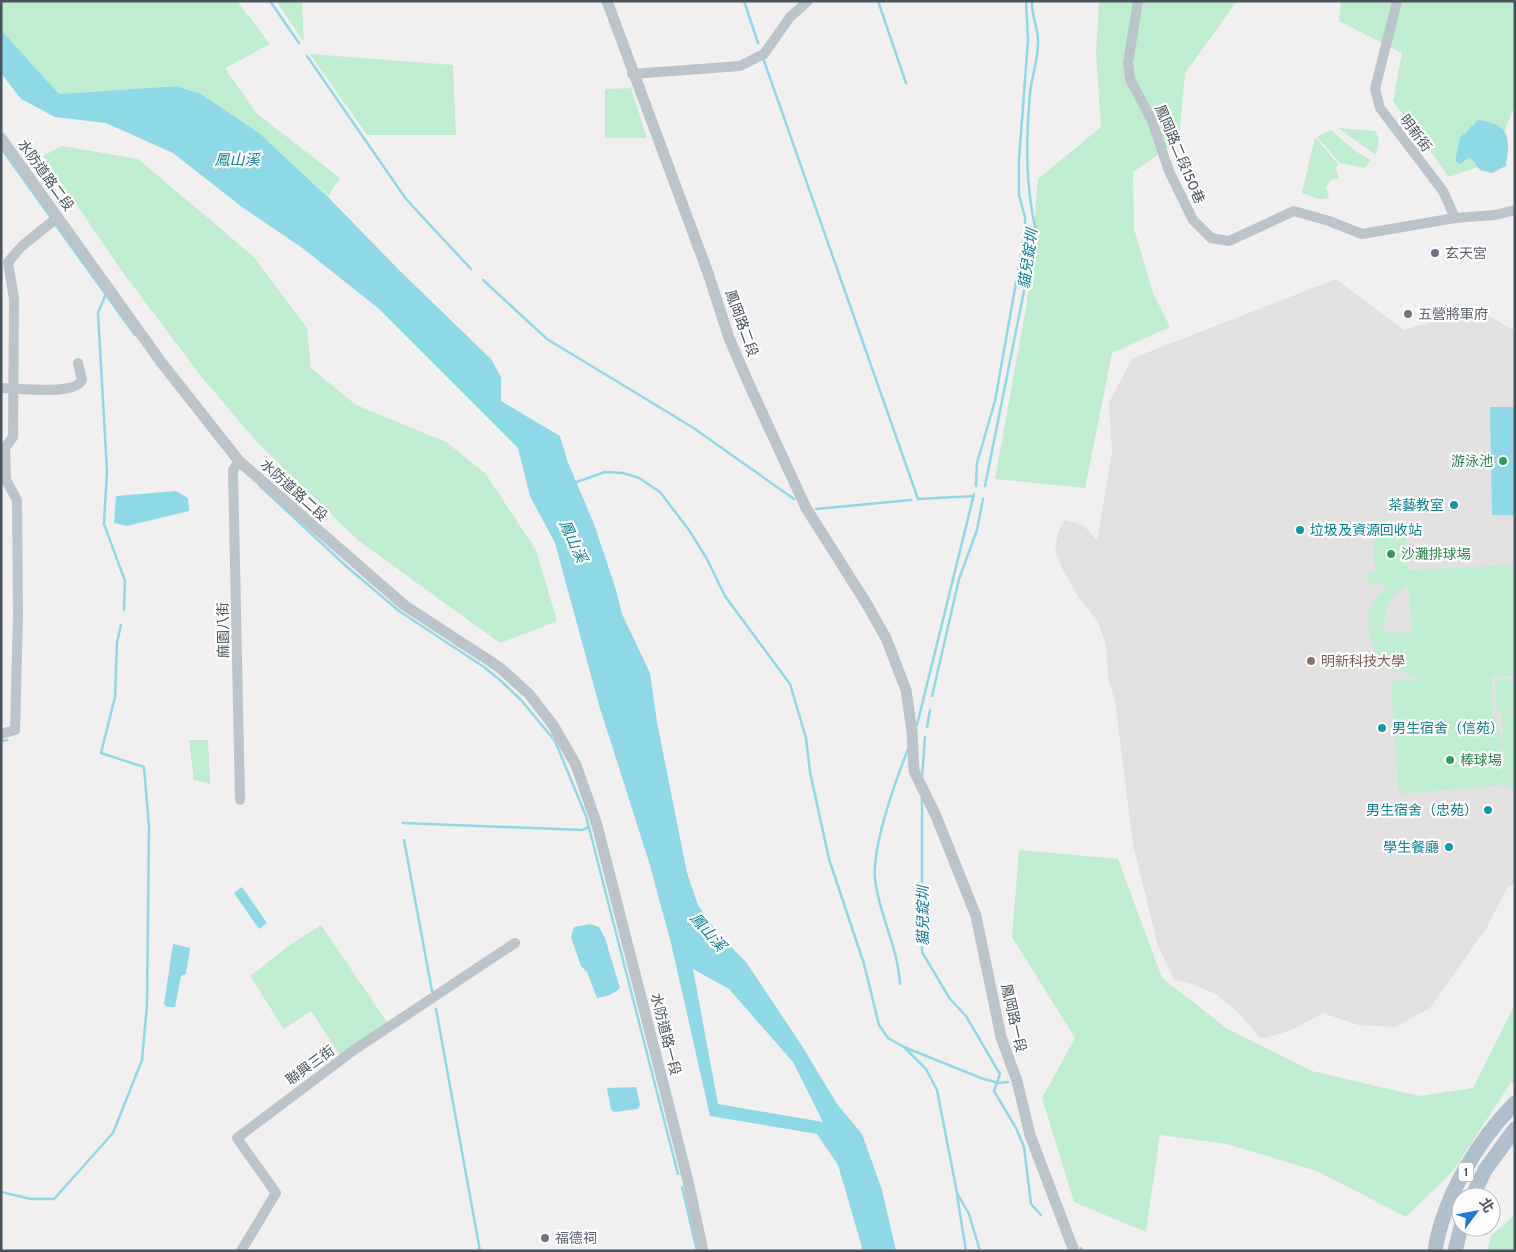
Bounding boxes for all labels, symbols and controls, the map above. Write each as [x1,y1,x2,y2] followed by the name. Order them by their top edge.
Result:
[1151,102,1209,206] street label: 鳳岡路二段150巷
[1396,111,1436,155] street label: 明新街
[14,136,78,214] street label: 水防道路二段
[214,151,261,169] water label: 鳳山溪
[1015,226,1041,290] water label: 貓兒錠圳
[1445,244,1487,262] place label: 玄天宮
[1429,247,1441,259] marker: 玄天宮
[722,287,762,359] street label: 鳳岡路二段
[1418,305,1488,323] place label: 五營將軍府
[1402,308,1414,320] marker: 五營將軍府
[1451,452,1493,470] place label: 游泳池
[257,455,331,525] street label: 水防道路二段
[1497,455,1509,467] marker: 游泳池
[1388,496,1444,514] place label: 茶藝教室
[1448,499,1460,511] marker: 茶藝教室
[555,517,592,567] water label: 鳳山溪
[1310,521,1422,539] place label: 垃圾及資源回收站
[1294,524,1306,536] marker: 垃圾及資源回收站
[1401,545,1471,563] place label: 沙灘排球場
[1385,548,1397,560] marker: 沙灘排球場
[214,602,232,658] street label: 麻園八街
[1321,652,1405,670] place label: 明新科技大學
[1305,655,1317,667] marker: 明新科技大學
[1392,719,1504,737] place label: 男生宿舍（信苑）
[1376,722,1388,734] marker: 男生宿舍（信苑）
[1460,751,1502,769] place label: 棒球場
[1444,754,1456,766] marker: 棒球場
[1366,801,1478,819] place label: 男生宿舍（忠苑）
[1482,804,1494,816] marker: 男生宿舍（忠苑）
[1383,838,1439,856] place label: 學生餐廳
[1443,841,1455,853] marker: 學生餐廳
[914,884,932,946] water label: 貓兒錠圳
[686,909,731,956] water label: 鳳山溪
[997,982,1031,1054] street label: 鳳岡路一段
[647,991,685,1077] street label: 水防道路一段
[282,1041,338,1089] street label: 聯興三街
[1458,1162,1474,1182] road number: 1
[1451,1187,1501,1237] north arrow
[1476,1194,1498,1216] text: 北
[555,1229,597,1247] place label: 福德祠
[539,1232,551,1244] marker: 福德祠

